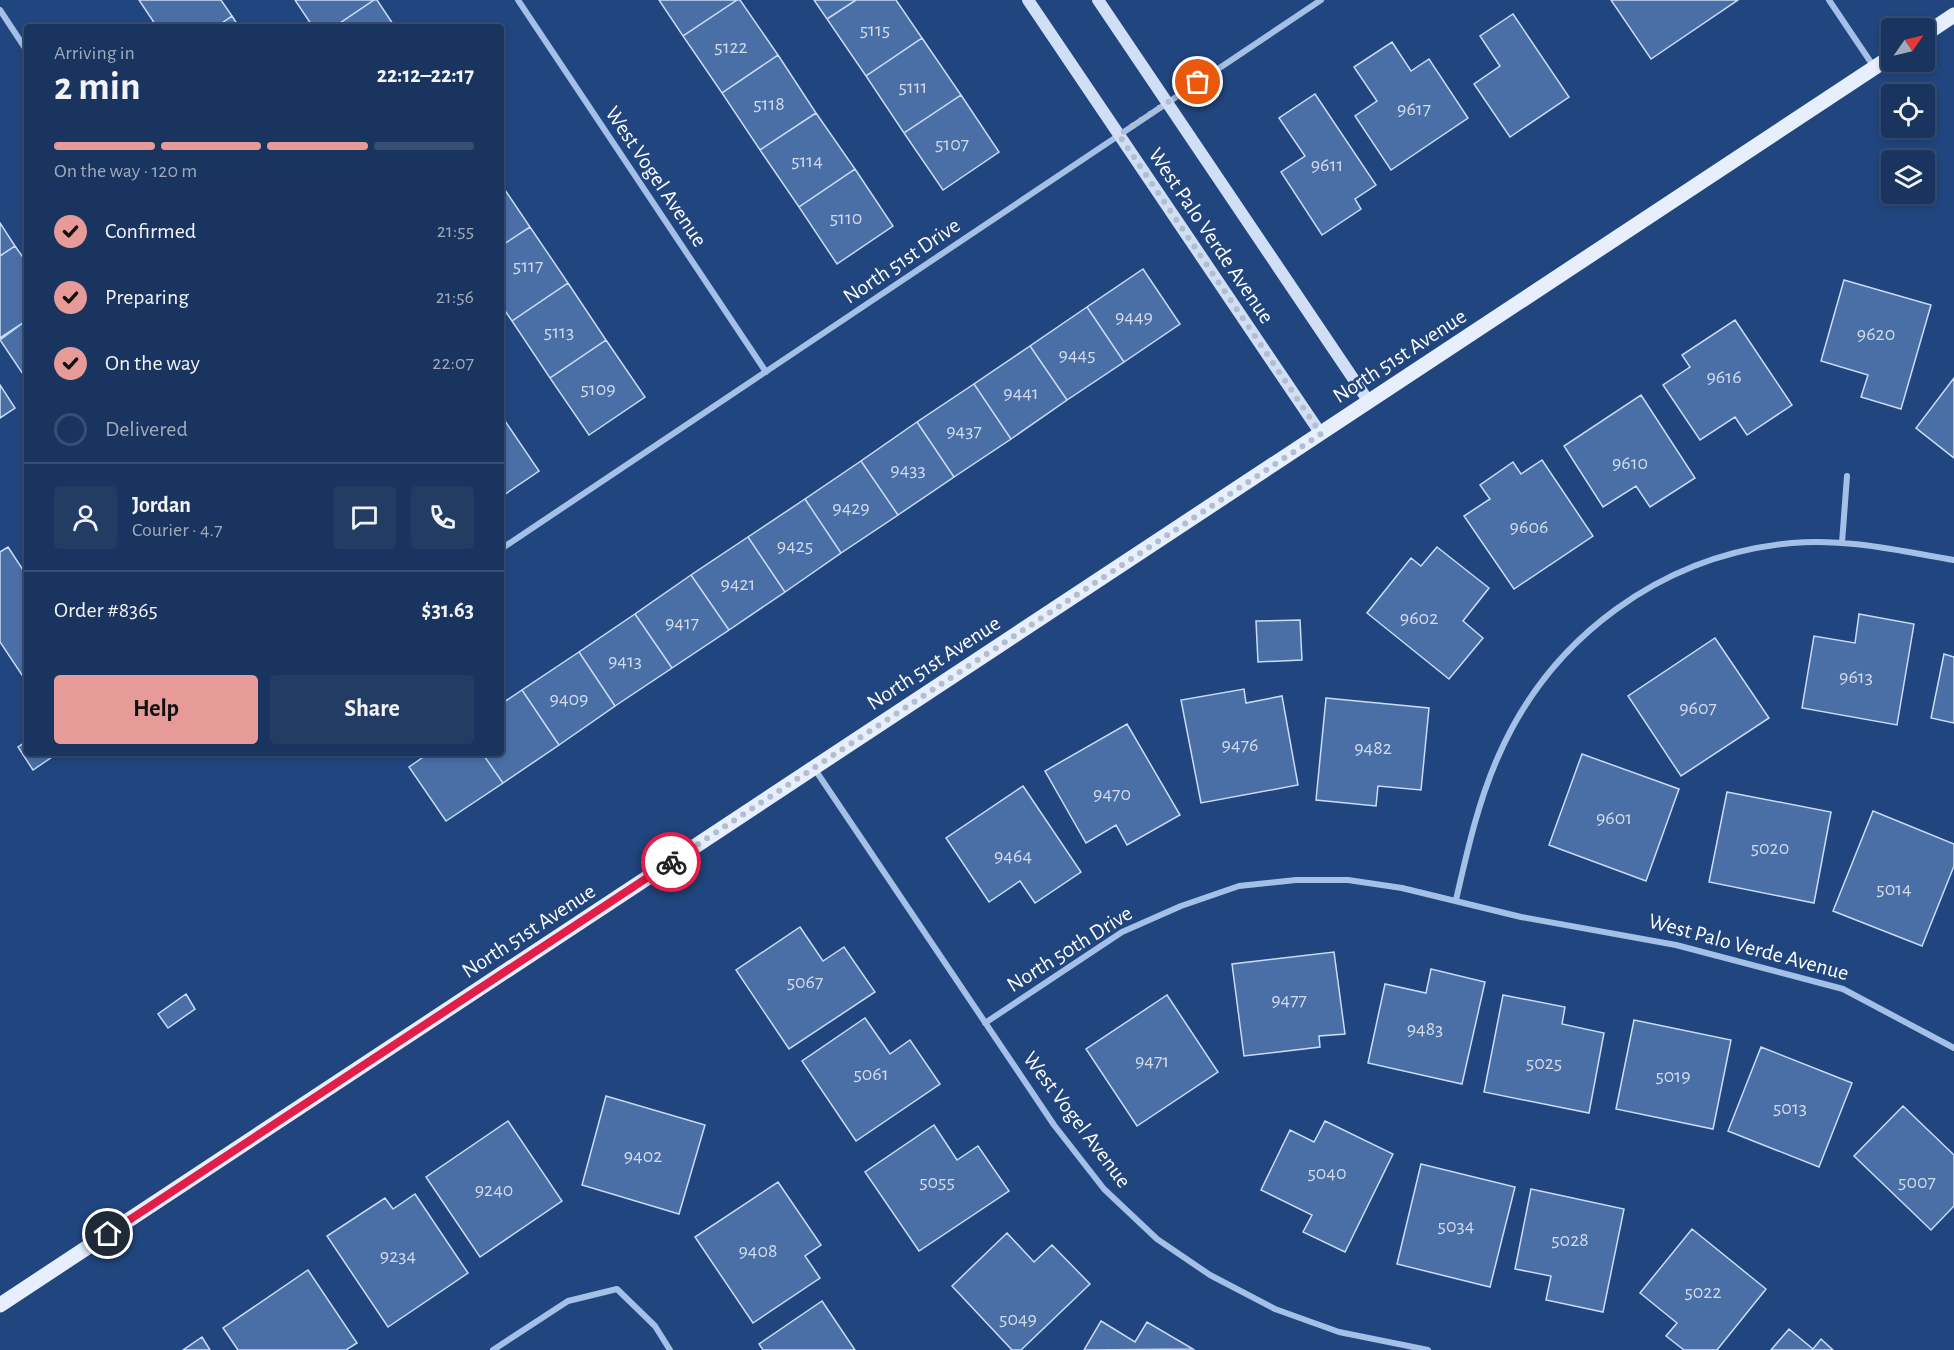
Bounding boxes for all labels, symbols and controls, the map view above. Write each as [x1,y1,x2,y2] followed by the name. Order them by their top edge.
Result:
[1881,18,1935,72] north arrow
[1881,18,1935,204] map controls
[860,20,890,40] house number: 5115
[714,37,748,57] house number: 5122
[54,43,135,63] text: Arriving in
[1172,56,1223,107] pin
[377,64,474,86] text: 22:12–22:17
[1181,65,1214,98] icon: bag
[54,68,141,107] text: 2 min
[899,77,928,97] house number: 5111
[1881,84,1935,138] button: locate
[753,94,785,114] house number: 5118
[1397,99,1431,119] house number: 9617
[601,102,711,251] street label: West Vogel Avenue
[935,134,969,154] house number: 5107
[1144,144,1278,327] street label: West Palo Verde Avenue
[1881,150,1935,204] button: layers
[791,151,823,171] house number: 5114
[1311,155,1343,175] house number: 9611
[54,161,197,181] text: On the way · 120 m
[830,208,862,228] house number: 5110
[839,214,964,308] street label: North 51st Drive
[54,215,87,248] icon: check
[105,220,196,242] text: Confirmed
[437,221,474,241] text: 21:55
[513,256,543,276] house number: 5117
[54,281,87,314] icon: check
[105,286,189,308] text: Preparing
[436,287,474,307] text: 21:56
[1329,305,1470,407] street label: North 51st Avenue
[1115,307,1153,327] house number: 9449
[544,322,574,342] house number: 5113
[1857,324,1895,344] house number: 9620
[1059,345,1096,365] house number: 9445
[54,347,87,380] icon: check
[105,352,200,374] text: On the way
[432,353,474,373] text: 22:07
[1706,367,1742,387] house number: 9616
[580,379,616,399] house number: 5109
[1003,383,1039,403] house number: 9441
[105,418,188,440] text: Delivered
[946,421,982,441] house number: 9437
[1612,453,1648,473] house number: 9610
[890,460,926,480] house number: 9433
[54,486,117,549] button: person
[333,486,396,549] button: chat
[411,486,474,549] button: phone
[132,494,191,516] text: Jordan
[832,498,870,518] house number: 9429
[1510,517,1548,537] house number: 9606
[132,520,223,540] text: Courier · 4.7
[777,536,813,556] house number: 9425
[721,574,756,594] house number: 9421
[54,599,158,621] text: Order #8365
[422,599,474,621] text: $31.63
[1400,608,1438,628] house number: 9602
[863,612,1004,714] street label: North 51st Avenue
[665,613,699,633] house number: 9417
[608,651,642,671] house number: 9413
[1839,667,1873,687] house number: 9613
[54,675,258,744] button: Help
[270,675,474,744] button: Share
[550,689,588,709] house number: 9409
[1679,698,1717,718] house number: 9607
[1222,735,1258,755] house number: 9476
[1354,738,1392,758] house number: 9482
[1093,784,1131,804] house number: 9470
[1596,808,1632,828] house number: 9601
[641,832,701,892] courier
[1751,838,1789,858] house number: 5020
[655,846,688,879] icon: bike
[994,846,1032,866] house number: 9464
[1876,879,1912,899] house number: 5014
[458,880,599,982] street label: North 51st Avenue
[1003,902,1136,996] street label: North 50th Drive
[1646,910,1851,984] street label: West Palo Verde Avenue
[787,972,823,992] house number: 5067
[1271,990,1307,1010] house number: 9477
[1407,1019,1443,1039] house number: 9483
[1019,1048,1135,1192] street label: West Vogel Avenue
[1135,1051,1169,1071] house number: 9471
[1526,1053,1562,1073] house number: 5025
[853,1064,889,1084] house number: 5061
[1655,1066,1691,1086] house number: 5019
[1773,1098,1807,1118] house number: 5013
[624,1146,662,1166] house number: 9402
[1307,1163,1347,1183] house number: 5040
[919,1172,955,1192] house number: 5055
[1898,1172,1936,1192] house number: 5007
[475,1180,513,1200] house number: 9240
[82,1208,133,1259] pin
[1438,1216,1474,1236] house number: 5034
[91,1217,124,1250] icon: home
[1551,1230,1589,1250] house number: 5028
[738,1241,778,1261] house number: 9408
[380,1246,416,1266] house number: 9234
[1684,1282,1722,1302] house number: 5022
[999,1309,1037,1329] house number: 5049

